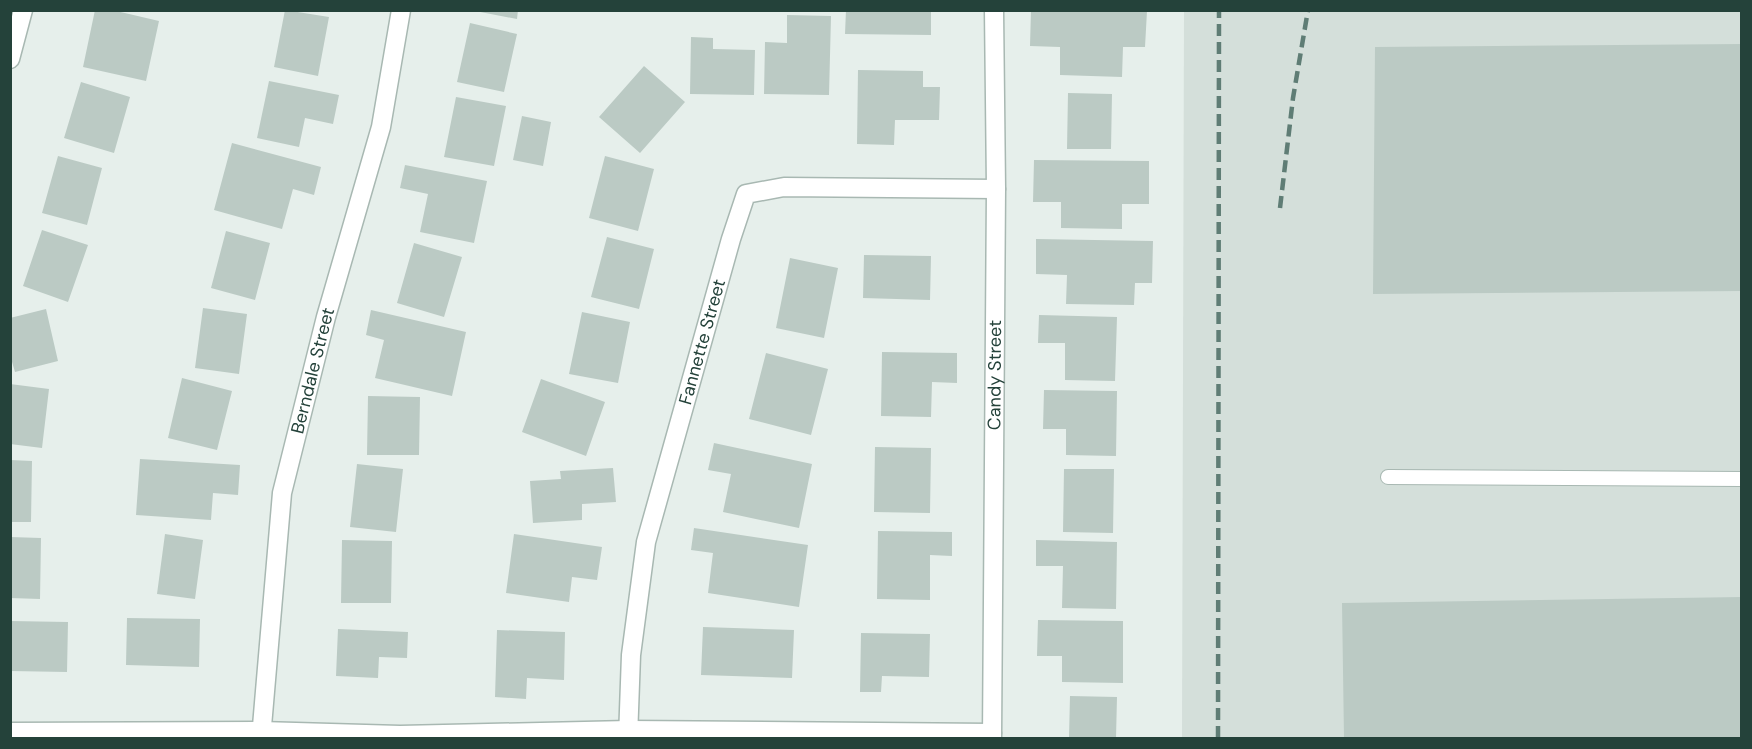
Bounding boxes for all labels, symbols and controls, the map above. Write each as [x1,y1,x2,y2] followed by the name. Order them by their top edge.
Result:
[673,276,731,407] street label: Fannette Street
[285,305,340,436] street label: Berndale Street
[982,320,1007,430] street label: Candy Street

